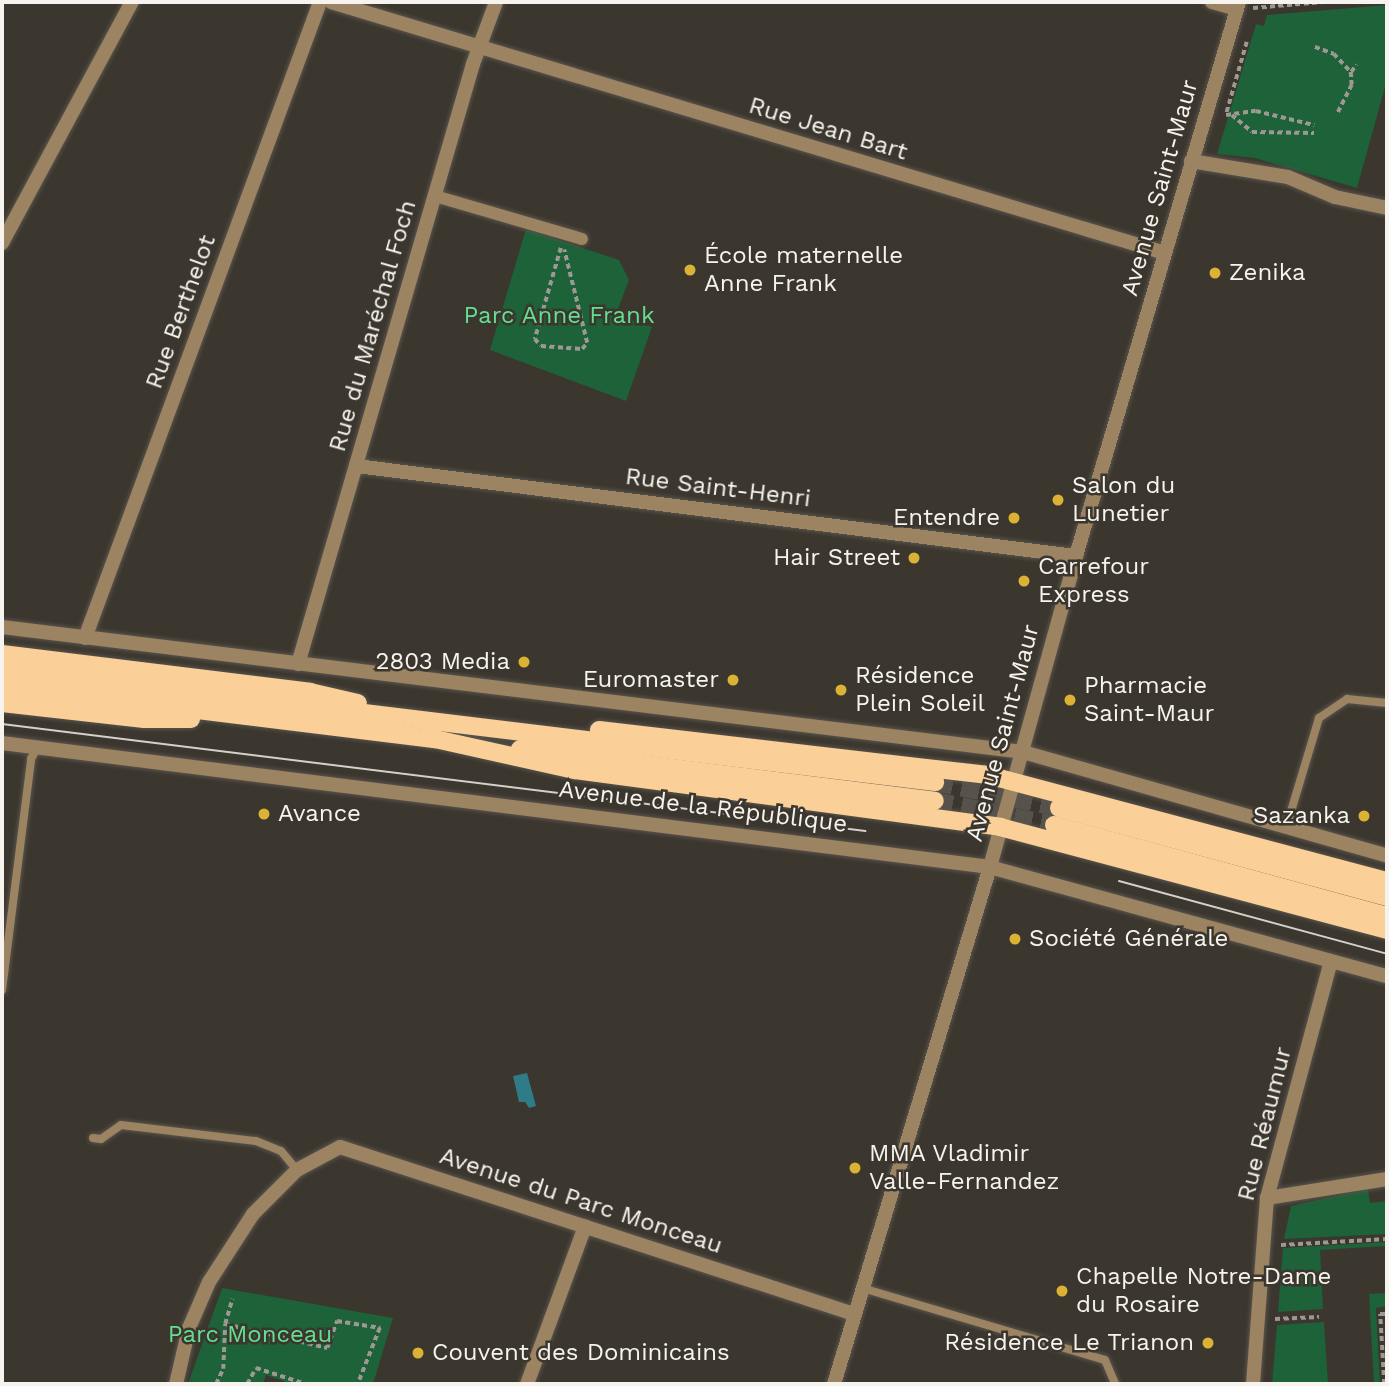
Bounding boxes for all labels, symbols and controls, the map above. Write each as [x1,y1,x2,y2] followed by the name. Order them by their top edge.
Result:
[1115,77,1205,299] street label: Avenue Saint-Maur
[745,91,911,167] street label: Rue Jean Bart
[323,196,423,456] street label: Rue du Maréchal Foch
[140,231,222,393] street label: Rue Berthelot
[704,242,903,298] place label: École maternelle Anne Frank
[1229,259,1306,287] place label: Zenika
[682,262,698,278] marker: École maternelle Anne Frank
[1207,265,1223,281] marker: Zenika
[463,302,655,330] park label: Parc Anne Frank
[624,462,812,514] street label: Rue Saint-Henri
[1072,472,1175,528] place label: Salon du Lunetier
[1050,492,1066,508] marker: Salon du Lunetier
[893,504,1000,532] place label: Entendre
[1006,510,1022,526] marker: Entendre
[772,544,900,572] place label: Hair Street
[906,550,922,566] marker: Hair Street
[1038,553,1149,609] place label: Carrefour Express
[1016,573,1032,589] marker: Carrefour Express
[960,621,1046,845] street label: Avenue Saint-Maur
[375,648,510,676] place label: 2803 Media
[516,654,532,670] marker: 2803 Media
[855,662,985,718] place label: Résidence Plein Soleil
[583,666,719,694] place label: Euromaster
[725,672,741,688] marker: Euromaster
[1084,672,1214,728] place label: Pharmacie Saint-Maur
[833,682,849,698] marker: Résidence Plein Soleil
[1062,692,1078,708] marker: Pharmacie Saint-Maur
[557,775,849,839] street label: Avenue de la République
[278,800,361,828] place label: Avance
[1253,802,1350,830] place label: Sazanka
[256,806,272,822] marker: Avance
[1356,808,1372,824] marker: Sazanka
[1029,925,1228,953] place label: Société Générale
[1007,931,1023,947] marker: Société Générale
[1232,1044,1298,1204] street label: Rue Réaumur
[869,1140,1059,1196] place label: MMA Vladimir Valle-Fernandez
[436,1142,726,1260] street label: Avenue du Parc Monceau
[847,1160,863,1176] marker: MMA Vladimir Valle-Fernandez
[1076,1263,1331,1319] place label: Chapelle Notre-Dame du Rosaire
[1054,1283,1070,1299] marker: Chapelle Notre-Dame du Rosaire
[168,1321,332,1349] park label: Parc Monceau
[944,1329,1194,1357] place label: Résidence Le Trianon
[1200,1335,1216,1351] marker: Résidence Le Trianon
[432,1339,730,1367] place label: Couvent des Dominicains
[410,1345,426,1361] marker: Couvent des Dominicains

